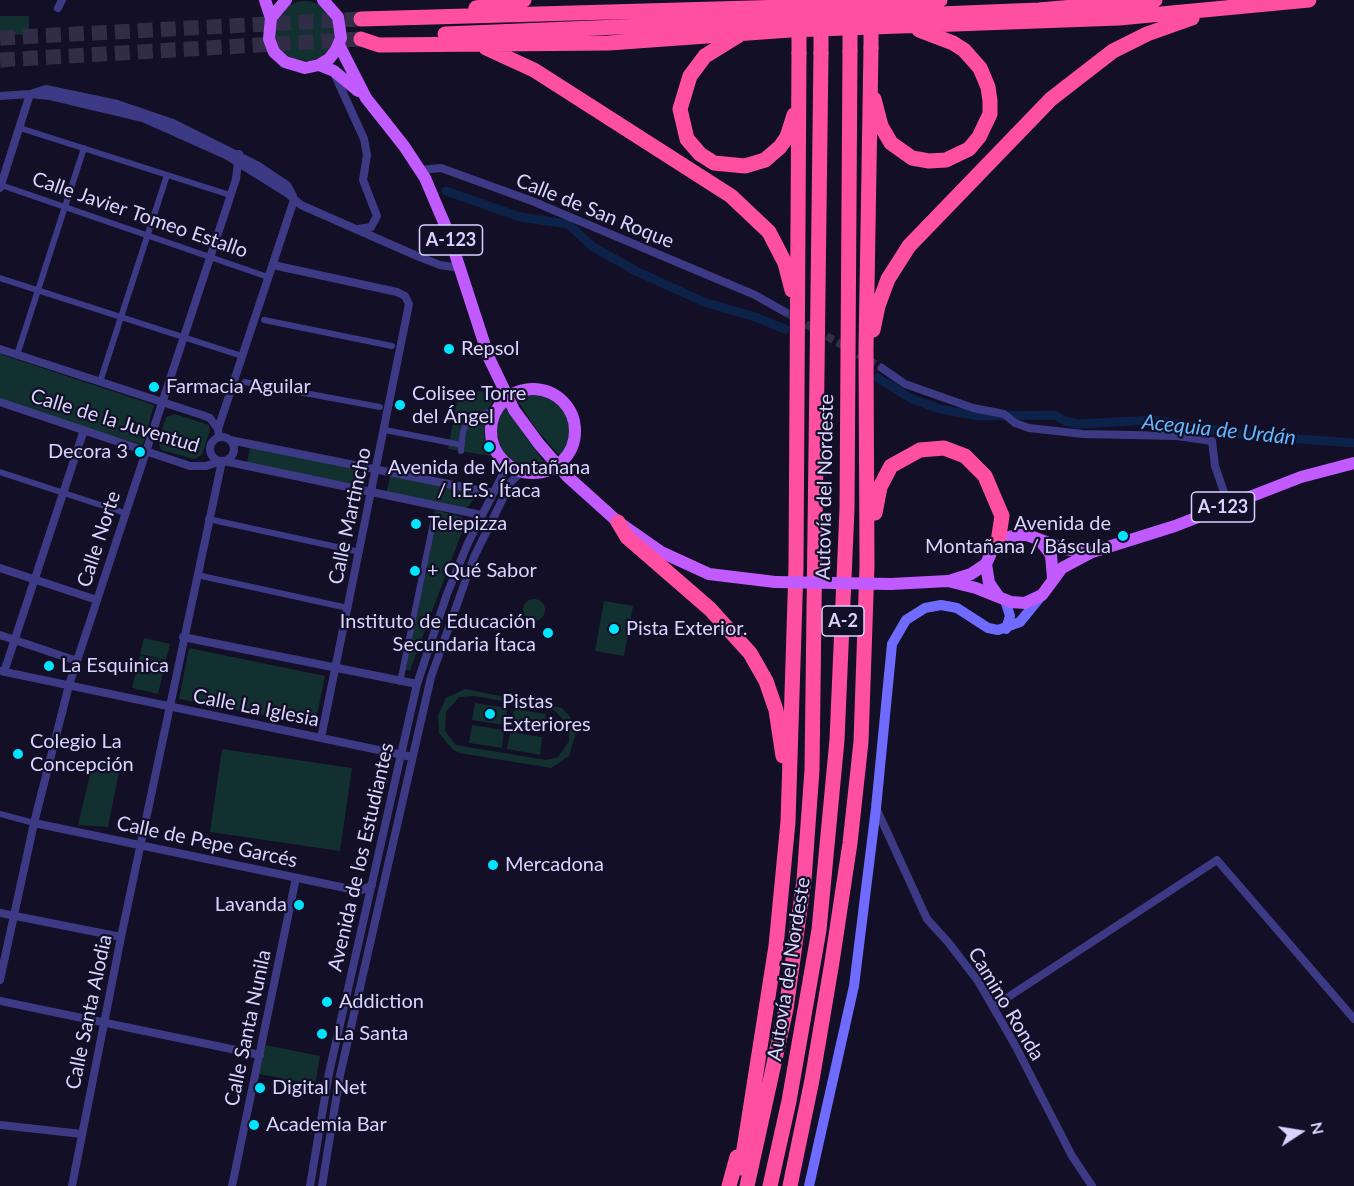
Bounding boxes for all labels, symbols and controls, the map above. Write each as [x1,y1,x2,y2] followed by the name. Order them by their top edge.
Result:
[29,167,251,263] street label: Calle Javier Tomeo Estallo
[512,168,678,254] street label: Calle de San Roque
[420,225,482,255] road number: A-123
[461,337,519,361] place label: Repsol
[442,342,456,356] marker: Repsol
[166,375,311,399] place label: Farmacia Aguilar
[147,380,161,394] marker: Farmacia Aguilar
[412,382,526,429] place label: Colisee Torre del Ángel
[28,384,202,458] street label: Calle de la Juventud
[811,394,839,580] street label: Autovía del Nordeste
[393,398,407,412] marker: Colisee Torre del Ángel
[1141,409,1297,451] water label: Acequia de Urdán
[48,440,128,464] place label: Decora 3
[482,440,496,454] marker: Avenida de Montañana / I.E.S. Ítaca
[133,445,147,459] marker: Decora 3
[324,445,376,587] street label: Calle Martincho
[388,456,590,503] place label: Avenida de Montañana / I.E.S. Ítaca
[72,488,126,590] street label: Calle Norte
[1192,492,1254,522] road number: A-123
[428,512,507,536] place label: Telepizza
[925,512,1111,559] place label: Avenida de Montañana / Báscula
[409,517,423,531] marker: Telepizza
[1116,529,1130,543] marker: Avenida de Montañana / Báscula
[427,559,537,583] place label: + Qué Sabor
[408,564,422,578] marker: + Qué Sabor
[822,606,864,636] road number: A-2
[340,610,536,657] place label: Instituto de Educación Secundaria Ítaca
[626,617,747,641] place label: Pista Exterior.
[607,622,621,636] marker: Pista Exterior.
[541,626,555,640] marker: Instituto de Educación Secundaria Ítaca
[61,654,169,678] place label: La Esquinica
[42,659,56,673] marker: La Esquinica
[191,684,321,732] street label: Calle La Iglesia
[502,690,591,737] place label: Pistas Exteriores
[483,707,497,721] marker: Pistas Exteriores
[30,730,134,777] place label: Colegio La Concepción
[323,740,399,974] street label: Avenida de los Estudiantes
[11,747,25,761] marker: Colegio La Concepción
[114,811,300,873] street label: Calle de Pepe Garcés
[505,853,604,877] place label: Mercadona
[486,858,500,872] marker: Mercadona
[763,875,815,1063] street label: Autovía del Nordeste
[215,893,287,917] place label: Lavanda
[292,898,306,912] marker: Lavanda
[61,932,117,1092] street label: Calle Santa Alodia
[963,943,1049,1065] street label: Camino Ronda
[220,948,276,1108] street label: Calle Santa Nunila
[339,990,424,1014] place label: Addiction
[320,995,334,1009] marker: Addiction
[334,1022,408,1046] place label: La Santa
[315,1027,329,1041] marker: La Santa
[272,1076,367,1100] place label: Digital Net
[253,1081,267,1095] marker: Digital Net
[1270,1102,1330,1162] north arrow
[266,1113,387,1137] place label: Academia Bar
[247,1118,261,1132] marker: Academia Bar
[1308,1120,1329,1136] text: N

